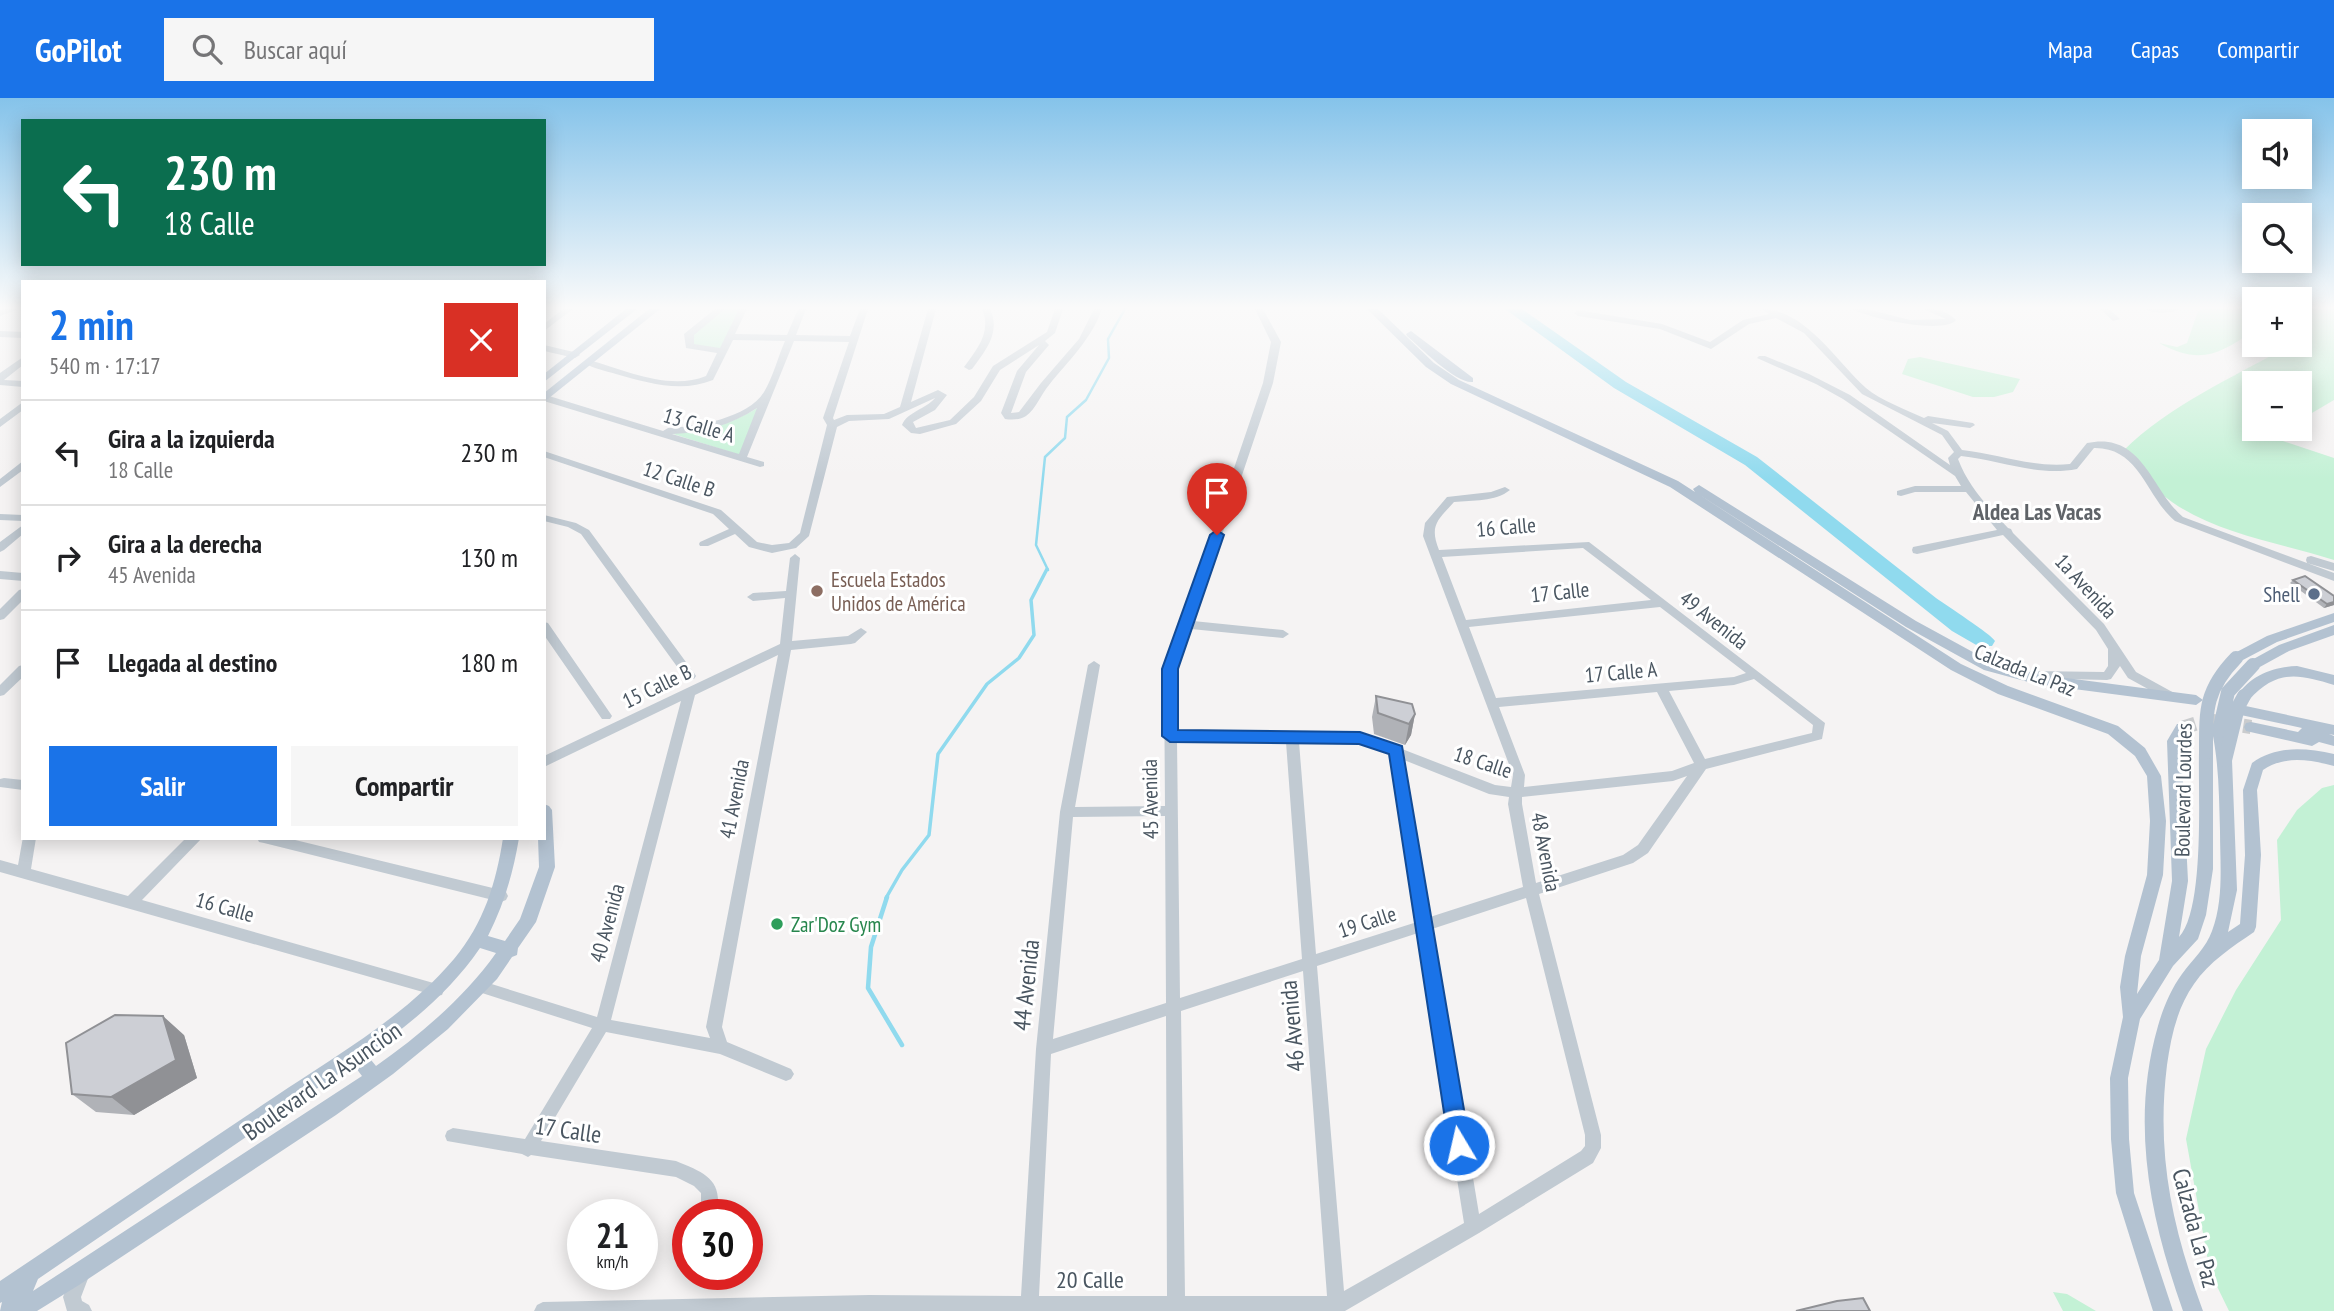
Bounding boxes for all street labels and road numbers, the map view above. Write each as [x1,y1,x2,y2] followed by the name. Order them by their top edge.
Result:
[660,401,738,449] street label: 13 Calle A
[640,455,718,503] street label: 12 Calle B
[1475,511,1537,543] street label: 16 Calle
[2049,548,2123,624] street label: 1a Avenida
[1529,576,1591,608] street label: 17 Calle
[1674,585,1754,655] street label: 49 Avenida
[1970,638,2080,702] street label: Calzada La Paz
[1584,655,1658,689] street label: 17 Calle A
[618,658,696,714] street label: 15 Calle B
[2168,723,2198,857] street label: Boulevard Lourdes
[1451,740,1515,784] street label: 18 Calle
[713,757,755,841] street label: 41 Avenida
[1136,759,1164,839] street label: 45 Avenida
[1525,810,1567,894] street label: 48 Avenida
[584,881,630,965] street label: 40 Avenida
[193,886,257,928] street label: 16 Calle
[1335,900,1399,944] street label: 19 Calle
[1006,938,1046,1032] street label: 44 Avenida
[1273,979,1311,1073] street label: 46 Avenida
[237,1015,407,1147] street label: Boulevard La Asunción
[533,1110,603,1150] street label: 17 Calle
[2165,1165,2227,1291] street label: Calzada La Paz
[1056,1264,1124,1295] street label: 20 Calle

